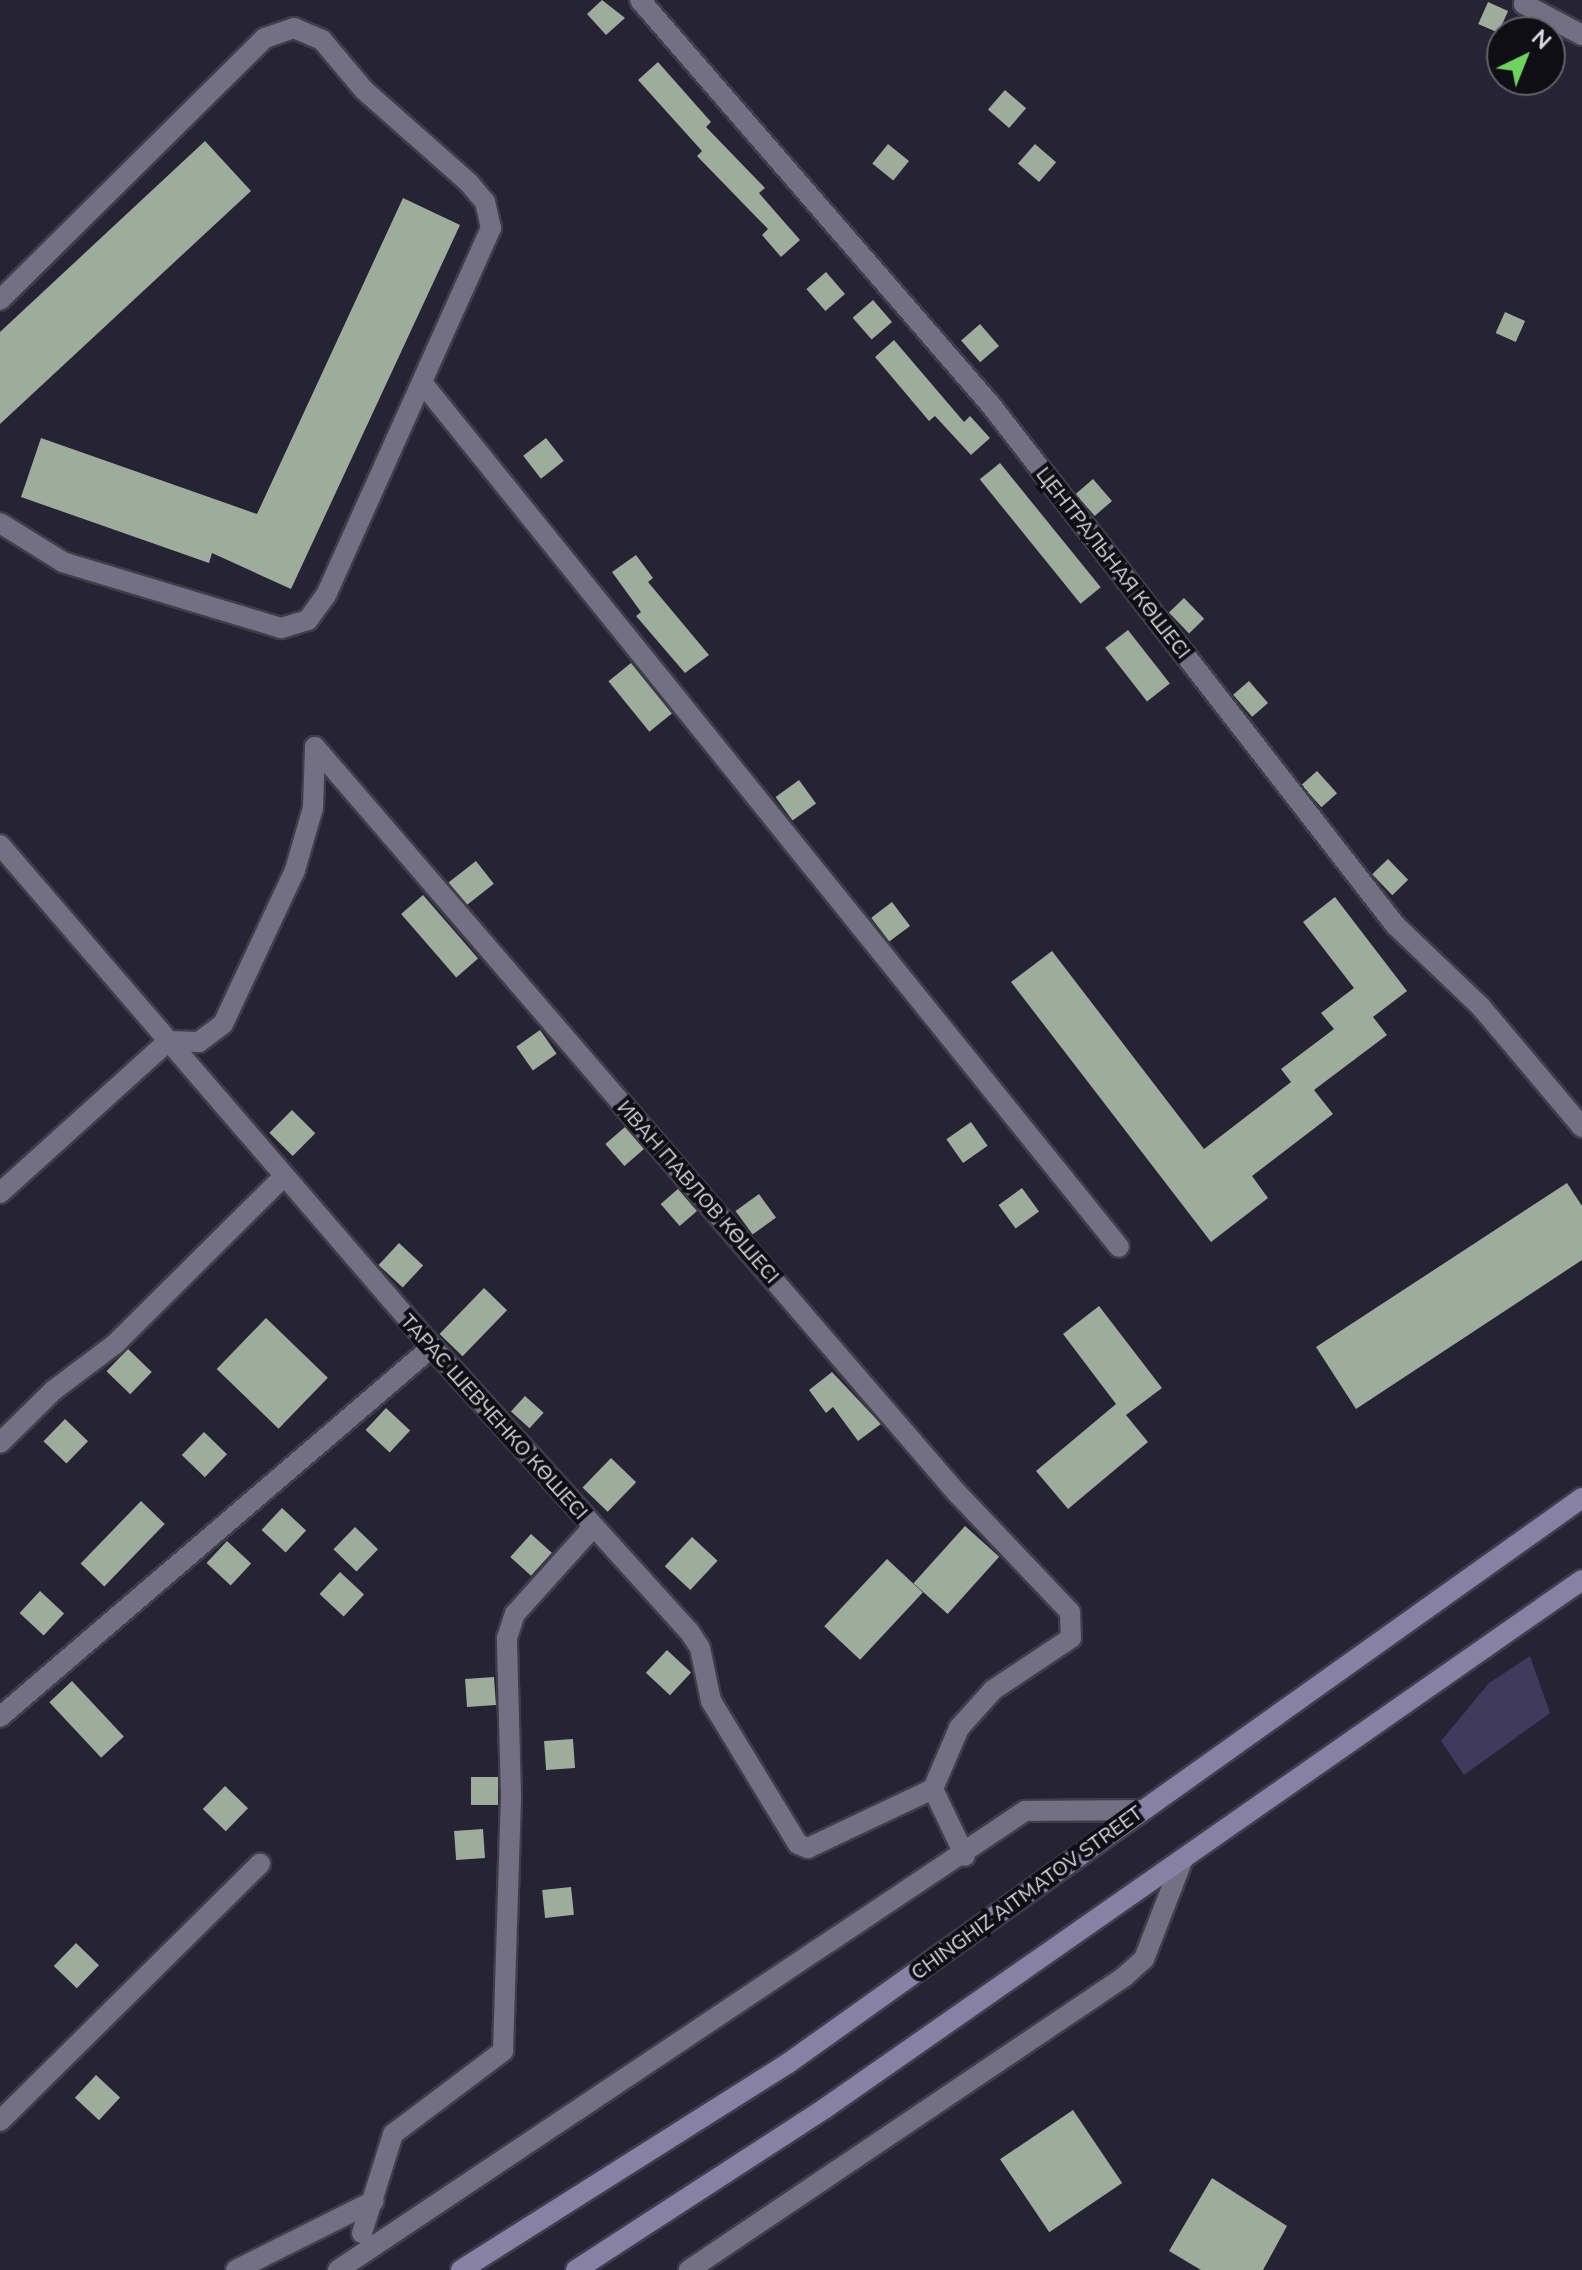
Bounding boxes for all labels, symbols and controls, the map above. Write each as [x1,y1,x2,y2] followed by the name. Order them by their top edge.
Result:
[1486,16,1566,96] north arrow
[1525,23,1557,56] text: N
[1031,463,1195,663] street label: ЦЕНТРАЛЬНАЯ КӨШЕСІ
[612,1096,784,1288] street label: ИВАН ПАВЛОВ КӨШЕСІ
[395,1309,593,1525] street label: ТАРАС ШЕВЧЕНКО КӨШЕСІ
[907,1801,1147,1985] street label: CHINGHIZ AITMATOV STREET

